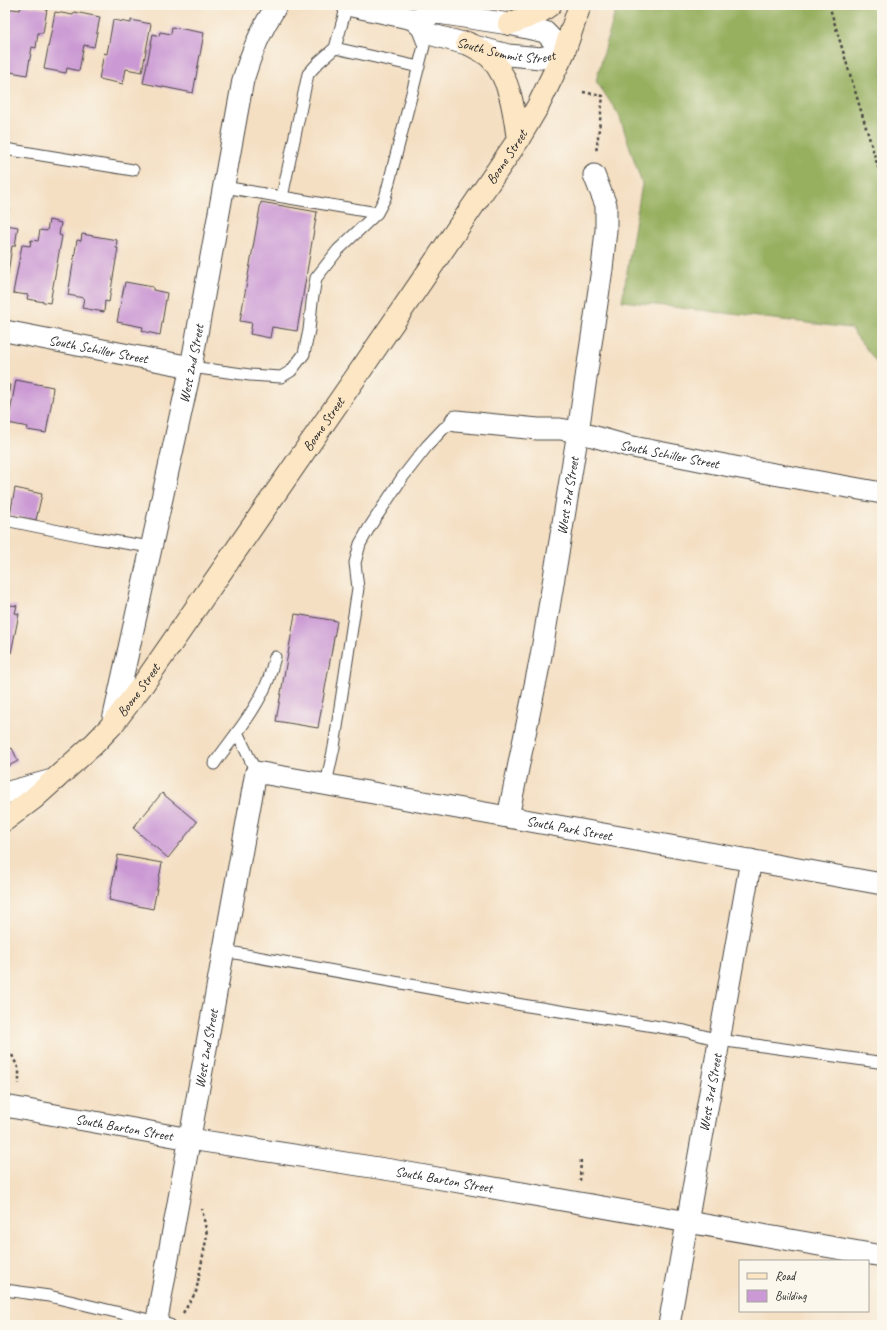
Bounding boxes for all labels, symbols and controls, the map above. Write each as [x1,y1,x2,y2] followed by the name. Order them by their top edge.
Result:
[455,34,558,67] street label: South Summit Street
[482,126,532,187] street label: Boone Street
[175,322,208,404] street label: West 2nd Street
[47,332,150,368] street label: South Schiller Street
[299,393,349,455] street label: Boone Street
[618,436,722,473] street label: South Schiller Street
[553,454,583,536] street label: West 3rd Street
[113,659,165,720] street label: Boone Street
[525,813,614,845] street label: South Park Street
[191,1007,222,1089] street label: West 2nd Street
[695,1051,726,1133] street label: West 3rd Street
[74,1111,175,1145] street label: South Barton Street
[394,1163,495,1197] street label: South Barton Street
[739,1260,869,1312] legend
[775,1268,797,1284] text: Road
[775,1288,807,1304] text: Building

